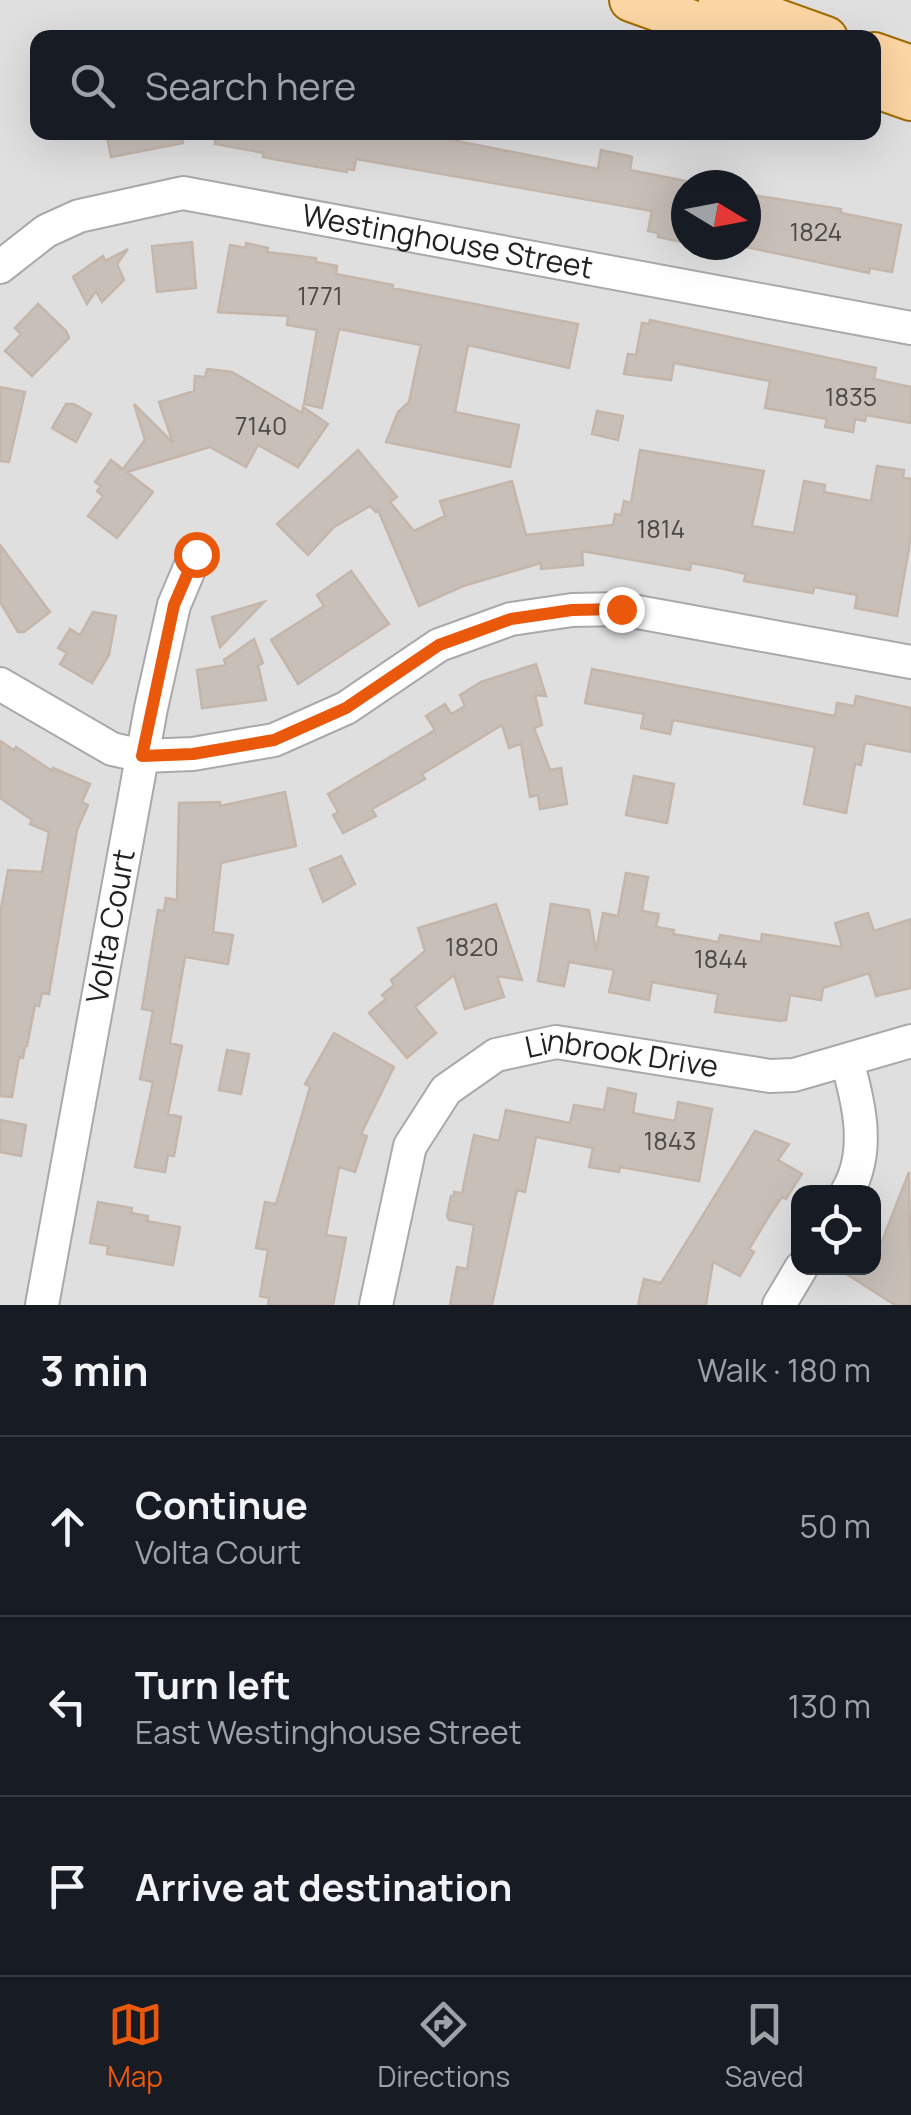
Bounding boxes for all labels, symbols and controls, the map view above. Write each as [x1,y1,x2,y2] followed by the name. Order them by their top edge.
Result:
[30,30,881,140] search box
[65,58,120,113] icon: search
[145,59,356,111] text: Search here
[671,170,761,260] north arrow
[299,193,596,288] street label: Westinghouse Street
[790,214,842,249] house number: 1824
[297,278,343,313] house number: 1771
[825,379,877,414] house number: 1835
[235,408,287,443] house number: 7140
[637,511,685,546] house number: 1814
[174,532,220,578] route start
[599,587,645,633] route end
[76,846,144,1006] street label: Volta Court
[445,929,499,964] house number: 1820
[694,941,748,976] house number: 1844
[521,1019,721,1086] street label: Linbrook Drive
[644,1123,696,1158] house number: 1843
[791,1185,881,1275] map controls
[791,1185,881,1275] button: locate
[40,1341,149,1399] text: 3 min
[697,1348,871,1392] text: Walk · 180 m
[135,1478,308,1530] text: Continue
[40,1499,95,1554] icon: ahead
[799,1504,871,1548] text: 50 m
[135,1530,301,1574] text: Volta Court
[135,1658,291,1710] text: Turn left
[40,1679,95,1734] icon: left
[788,1684,871,1728] text: 130 m
[135,1710,522,1754] text: East Westinghouse Street
[40,1859,95,1914] icon: arrive
[135,1860,512,1912] text: Arrive at destination
[107,1997,163,2095] tab: Map
[378,1997,510,2095] tab: Directions
[725,1997,804,2095] tab: Saved

